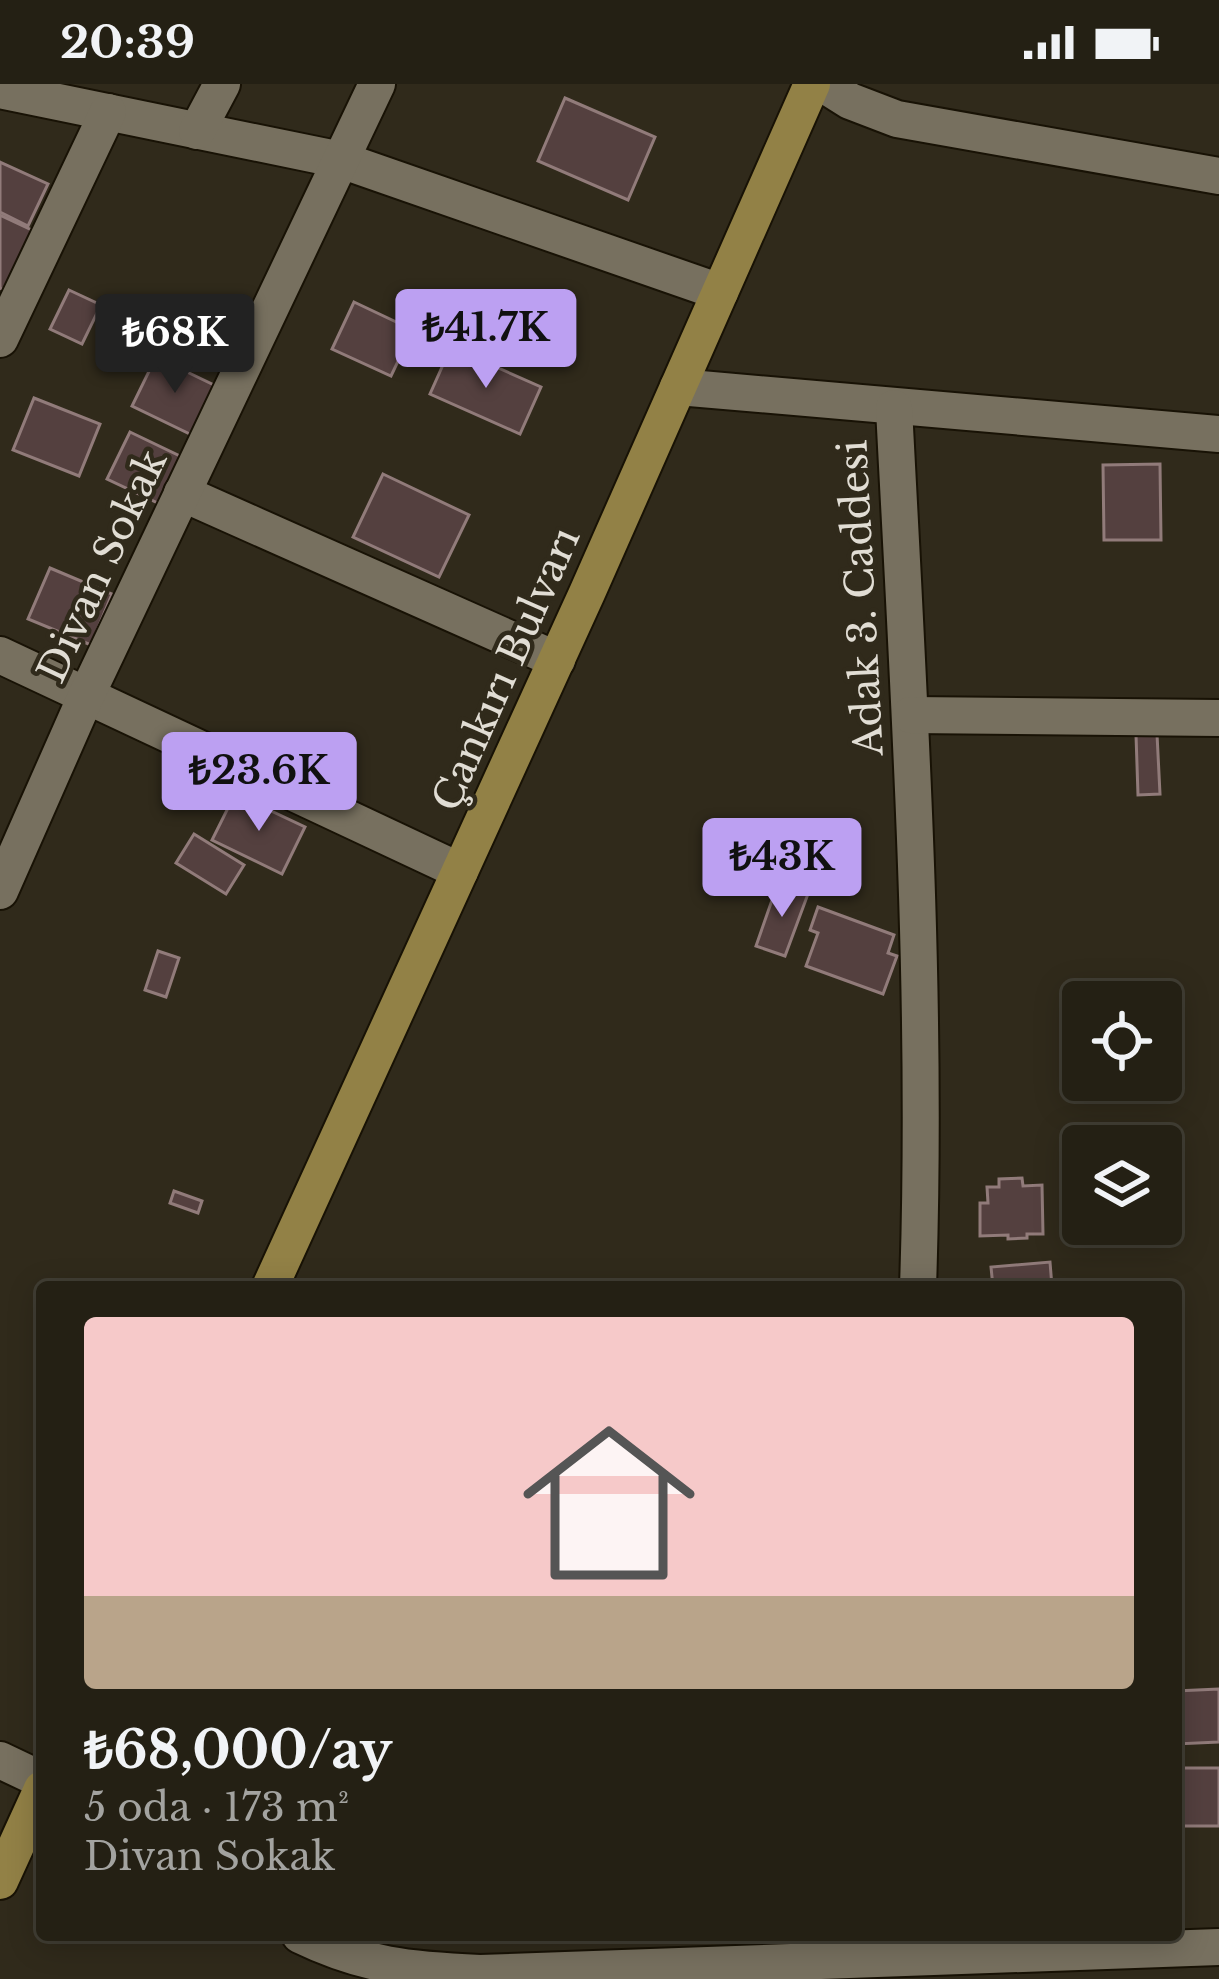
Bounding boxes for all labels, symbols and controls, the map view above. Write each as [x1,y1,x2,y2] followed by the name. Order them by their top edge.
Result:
[60,14,195,70] text: 20:39
[388,289,584,391] pin: ₺41.7K
[104,294,246,396] pin: ₺68K
[422,303,550,352] text: ₺41.7K
[122,308,228,357] text: ₺68K
[828,439,894,758] street label: Adak 3. Caddesi
[27,442,177,690] street label: Divan Sokak
[422,520,590,818] street label: Çankırı Bulvarı
[161,732,357,834] pin: ₺23.6K
[189,746,329,795] text: ₺23.6K
[711,818,853,920] pin: ₺43K
[729,832,835,881] text: ₺43K
[1062,981,1182,1245] map controls
[1062,981,1182,1101] button: locate
[1062,1125,1182,1245] button: layers
[501,1395,717,1611] icon: home
[84,1719,392,1782] text: ₺68,000/ay
[84,1783,349,1832] text: 5 oda · 173 m²
[84,1832,335,1881] text: Divan Sokak

